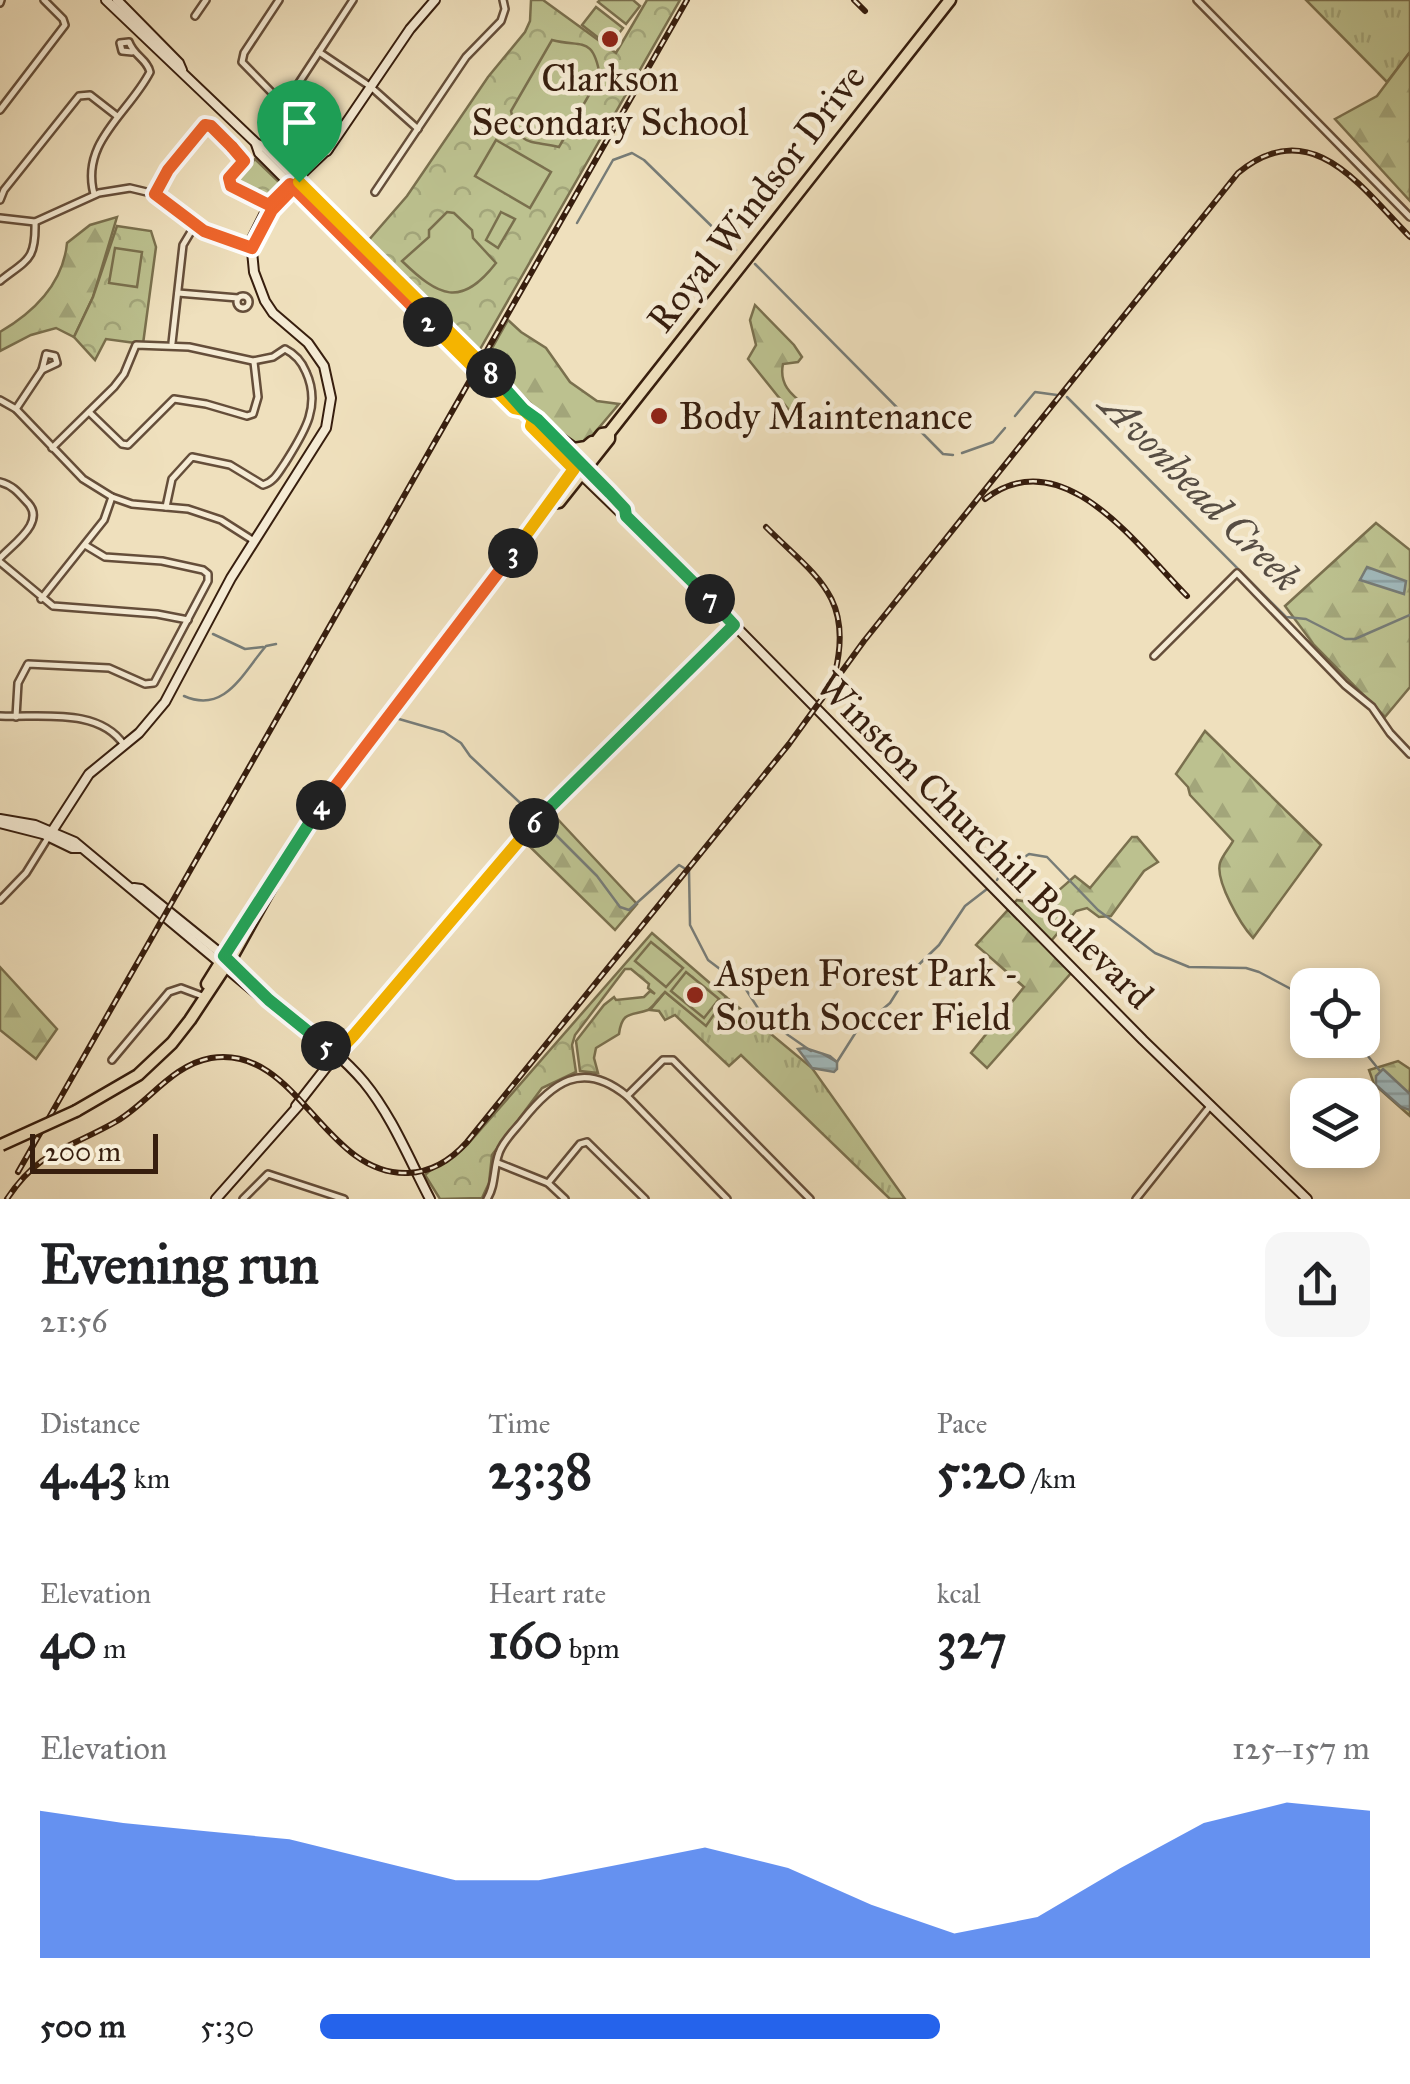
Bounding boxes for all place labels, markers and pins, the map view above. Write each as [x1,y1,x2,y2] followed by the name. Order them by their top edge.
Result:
[599,28,621,50] marker: Clarkson Secondary School
[472,55,749,145] place label: Clarkson Secondary School
[257,80,342,183] pin
[403,297,453,347] pin: 2
[466,348,516,398] pin: 8
[679,393,973,439] place label: Body Maintenance
[648,405,670,427] marker: Body Maintenance
[488,528,538,578] pin: 3
[685,574,735,624] pin: 7
[296,780,346,830] pin: 4
[509,798,559,848] pin: 6
[713,950,1019,1040] place label: Aspen Forest Park - South Soccer Field
[684,984,706,1006] marker: Aspen Forest Park - South Soccer Field
[301,1021,351,1071] pin: 5

